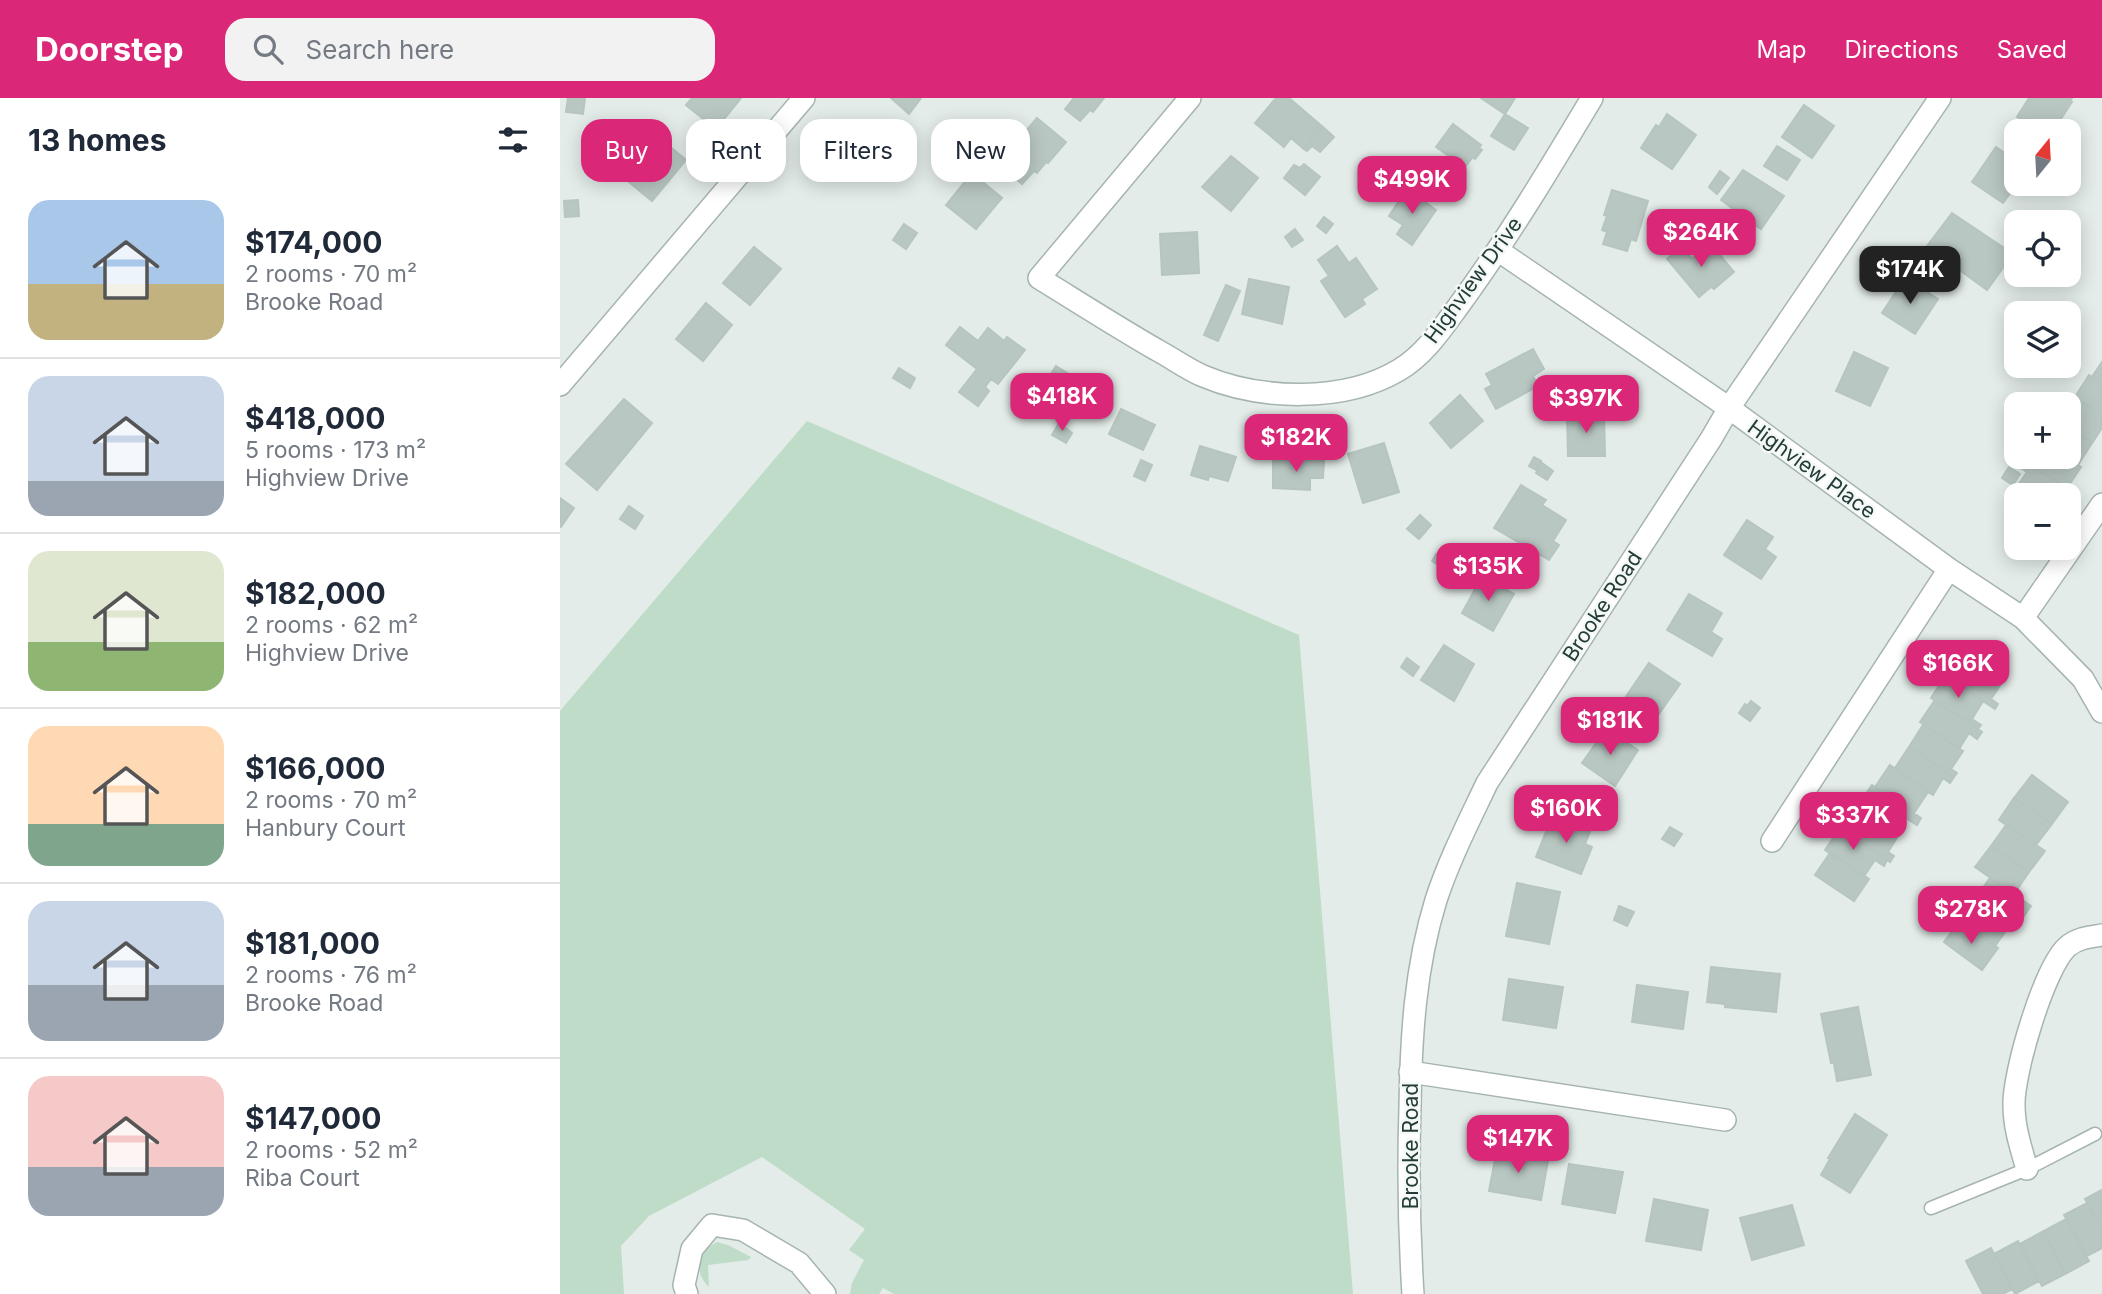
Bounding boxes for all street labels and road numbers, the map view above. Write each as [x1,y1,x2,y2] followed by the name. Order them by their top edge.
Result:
[1419,212,1527,348] street label: Highview Drive
[1743,414,1881,524] street label: Highview Place
[1557,546,1647,666] street label: Brooke Road
[1398,1083,1423,1209] street label: Brooke Road

